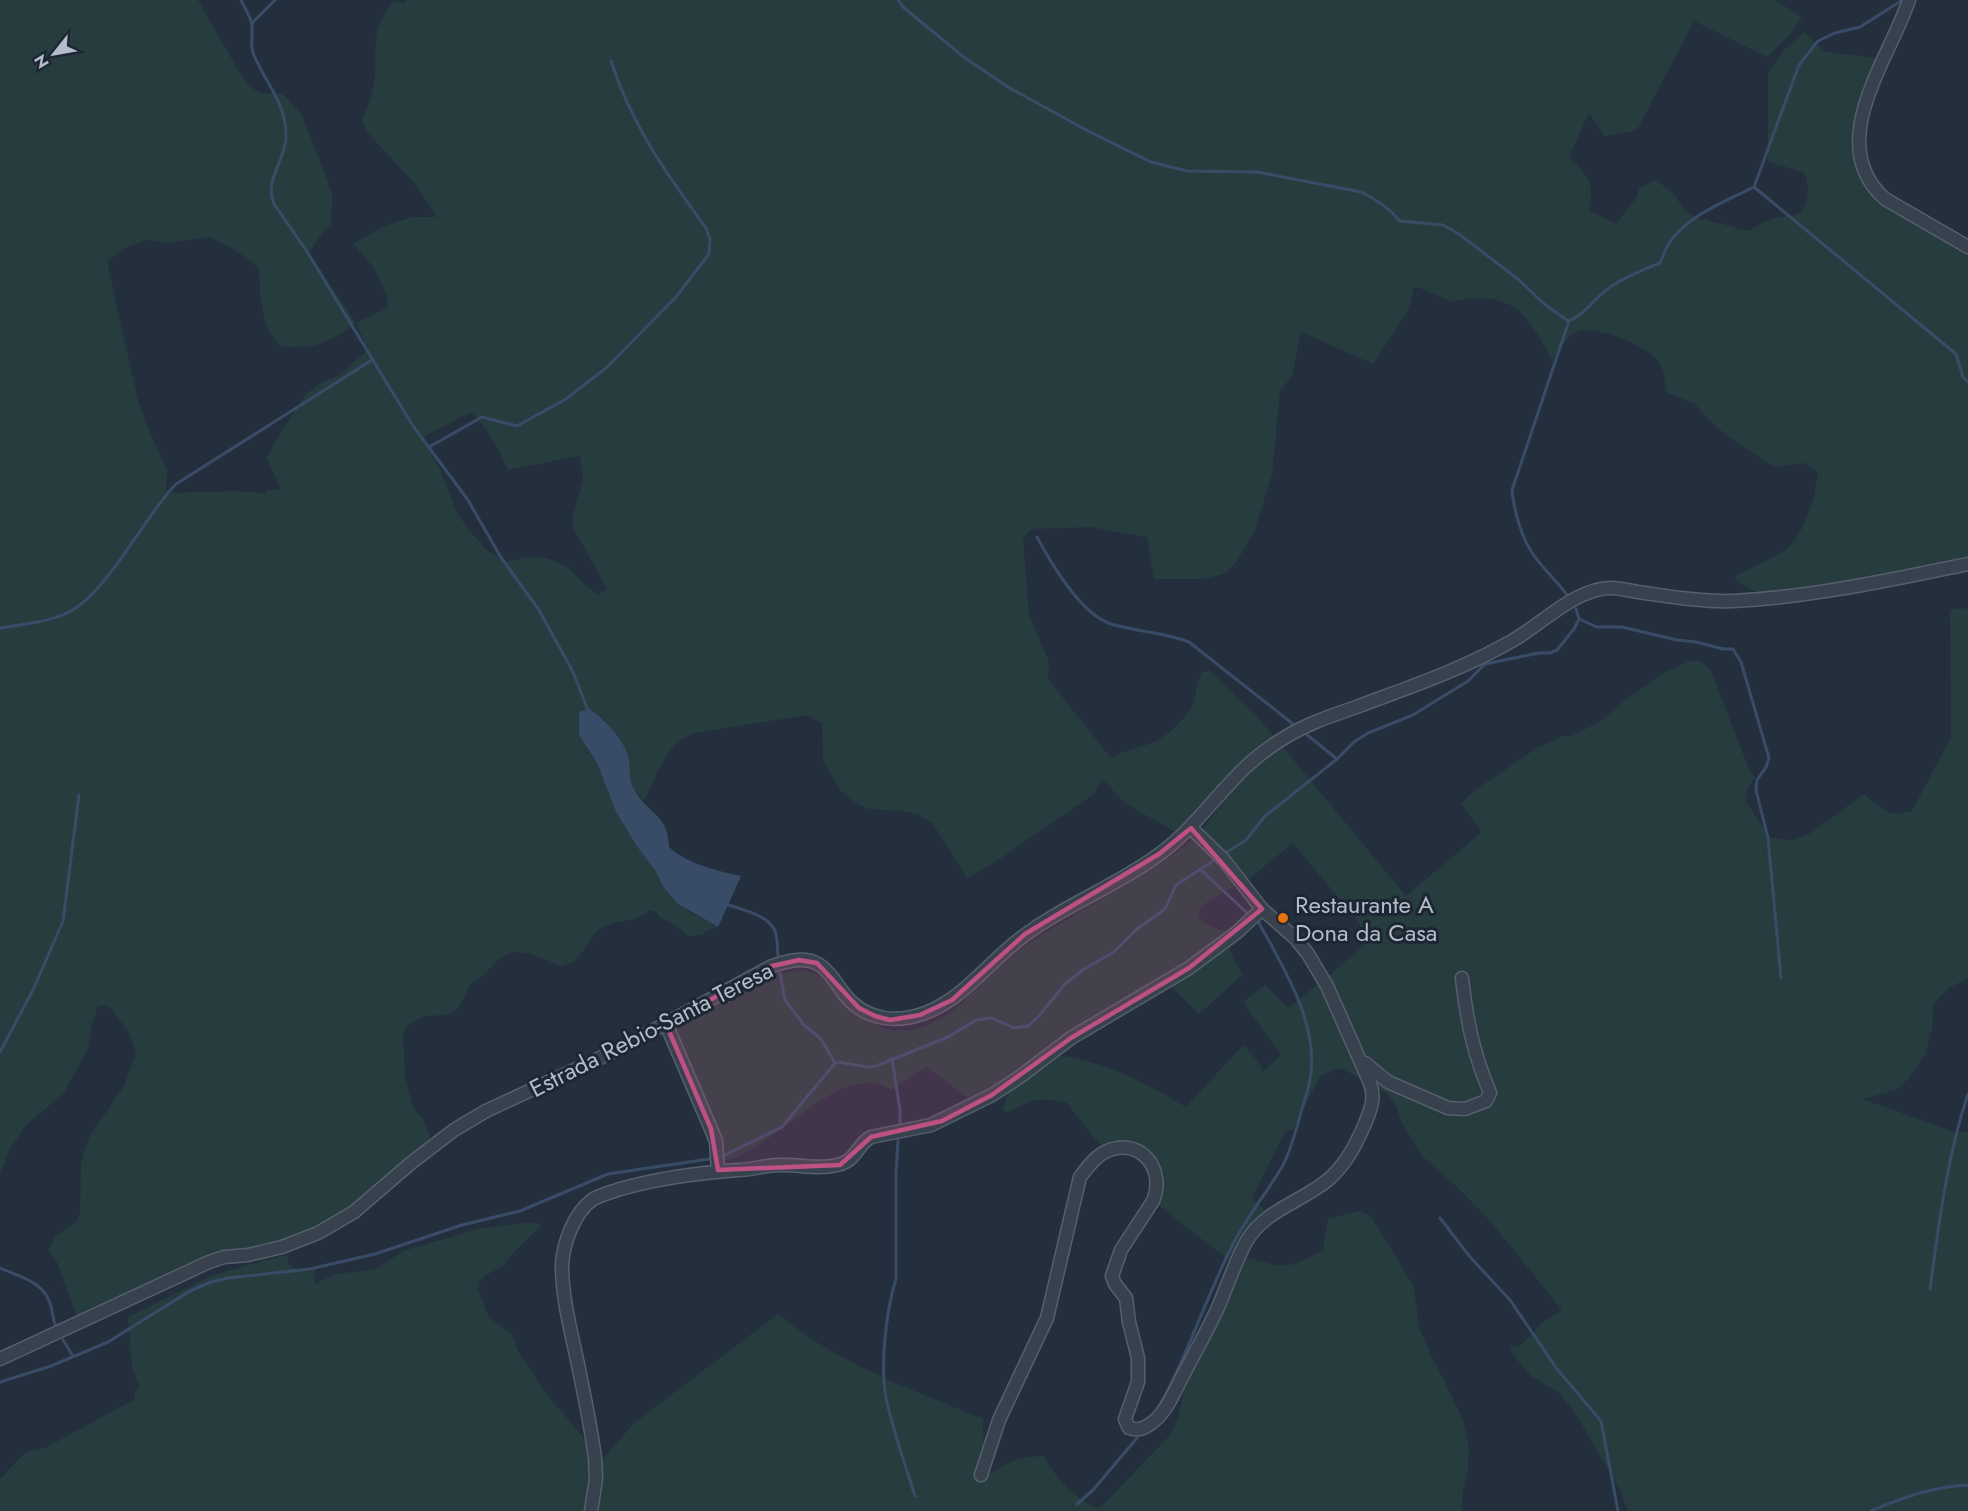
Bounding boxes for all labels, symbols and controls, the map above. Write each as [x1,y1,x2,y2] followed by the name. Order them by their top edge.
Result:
[24,24,84,84] north arrow
[28,50,55,73] text: N
[1295,887,1437,950] place label: Restaurante A Dona da Casa
[1276,911,1290,925] marker: Restaurante A Dona da Casa
[523,952,779,1106] street label: Estrada Rebio-Santa Teresa

